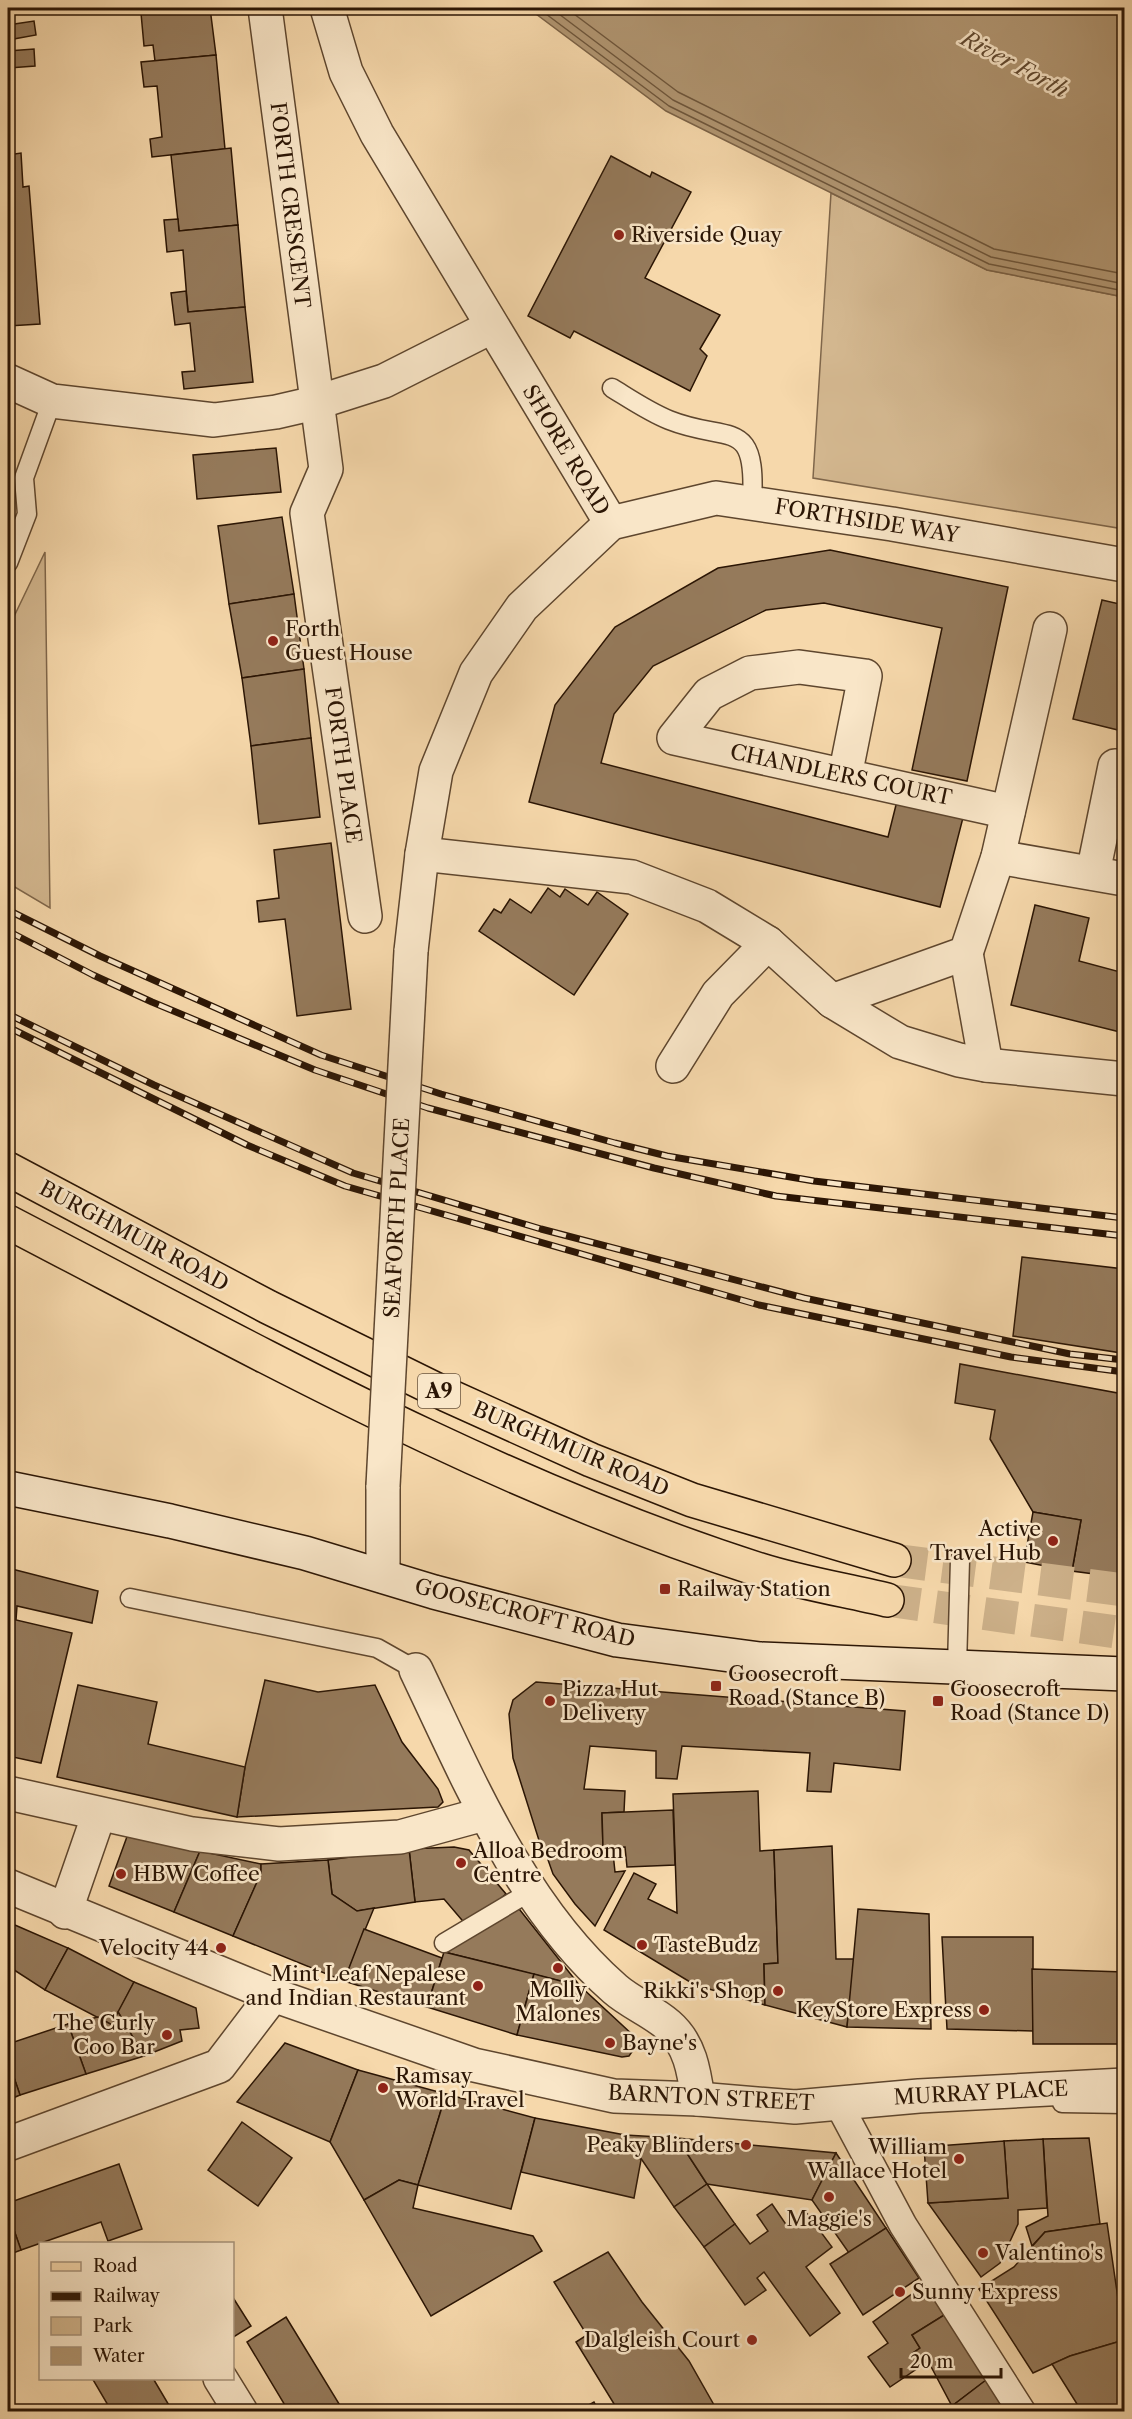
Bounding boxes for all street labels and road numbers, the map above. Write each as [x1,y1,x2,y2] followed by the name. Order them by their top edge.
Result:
[265,100,316,310] street label: FORTH CRESCENT
[518,380,615,519] street label: SHORE ROAD
[773,494,962,548] street label: FORTHSIDE WAY
[320,685,367,845] street label: FORTH PLACE
[728,739,955,810] street label: CHANDLERS COURT
[379,1117,414,1319] street label: SEAFORTH PLACE
[35,1175,233,1296] street label: BURGHMUIR ROAD
[418,1374,460,1408] road number: A9
[469,1396,673,1501] street label: BURGHMUIR ROAD
[412,1573,638,1652] street label: GOOSECROFT ROAD
[893,2075,1069,2110] street label: MURRAY PLACE
[607,2080,815,2115] street label: BARNTON STREET

